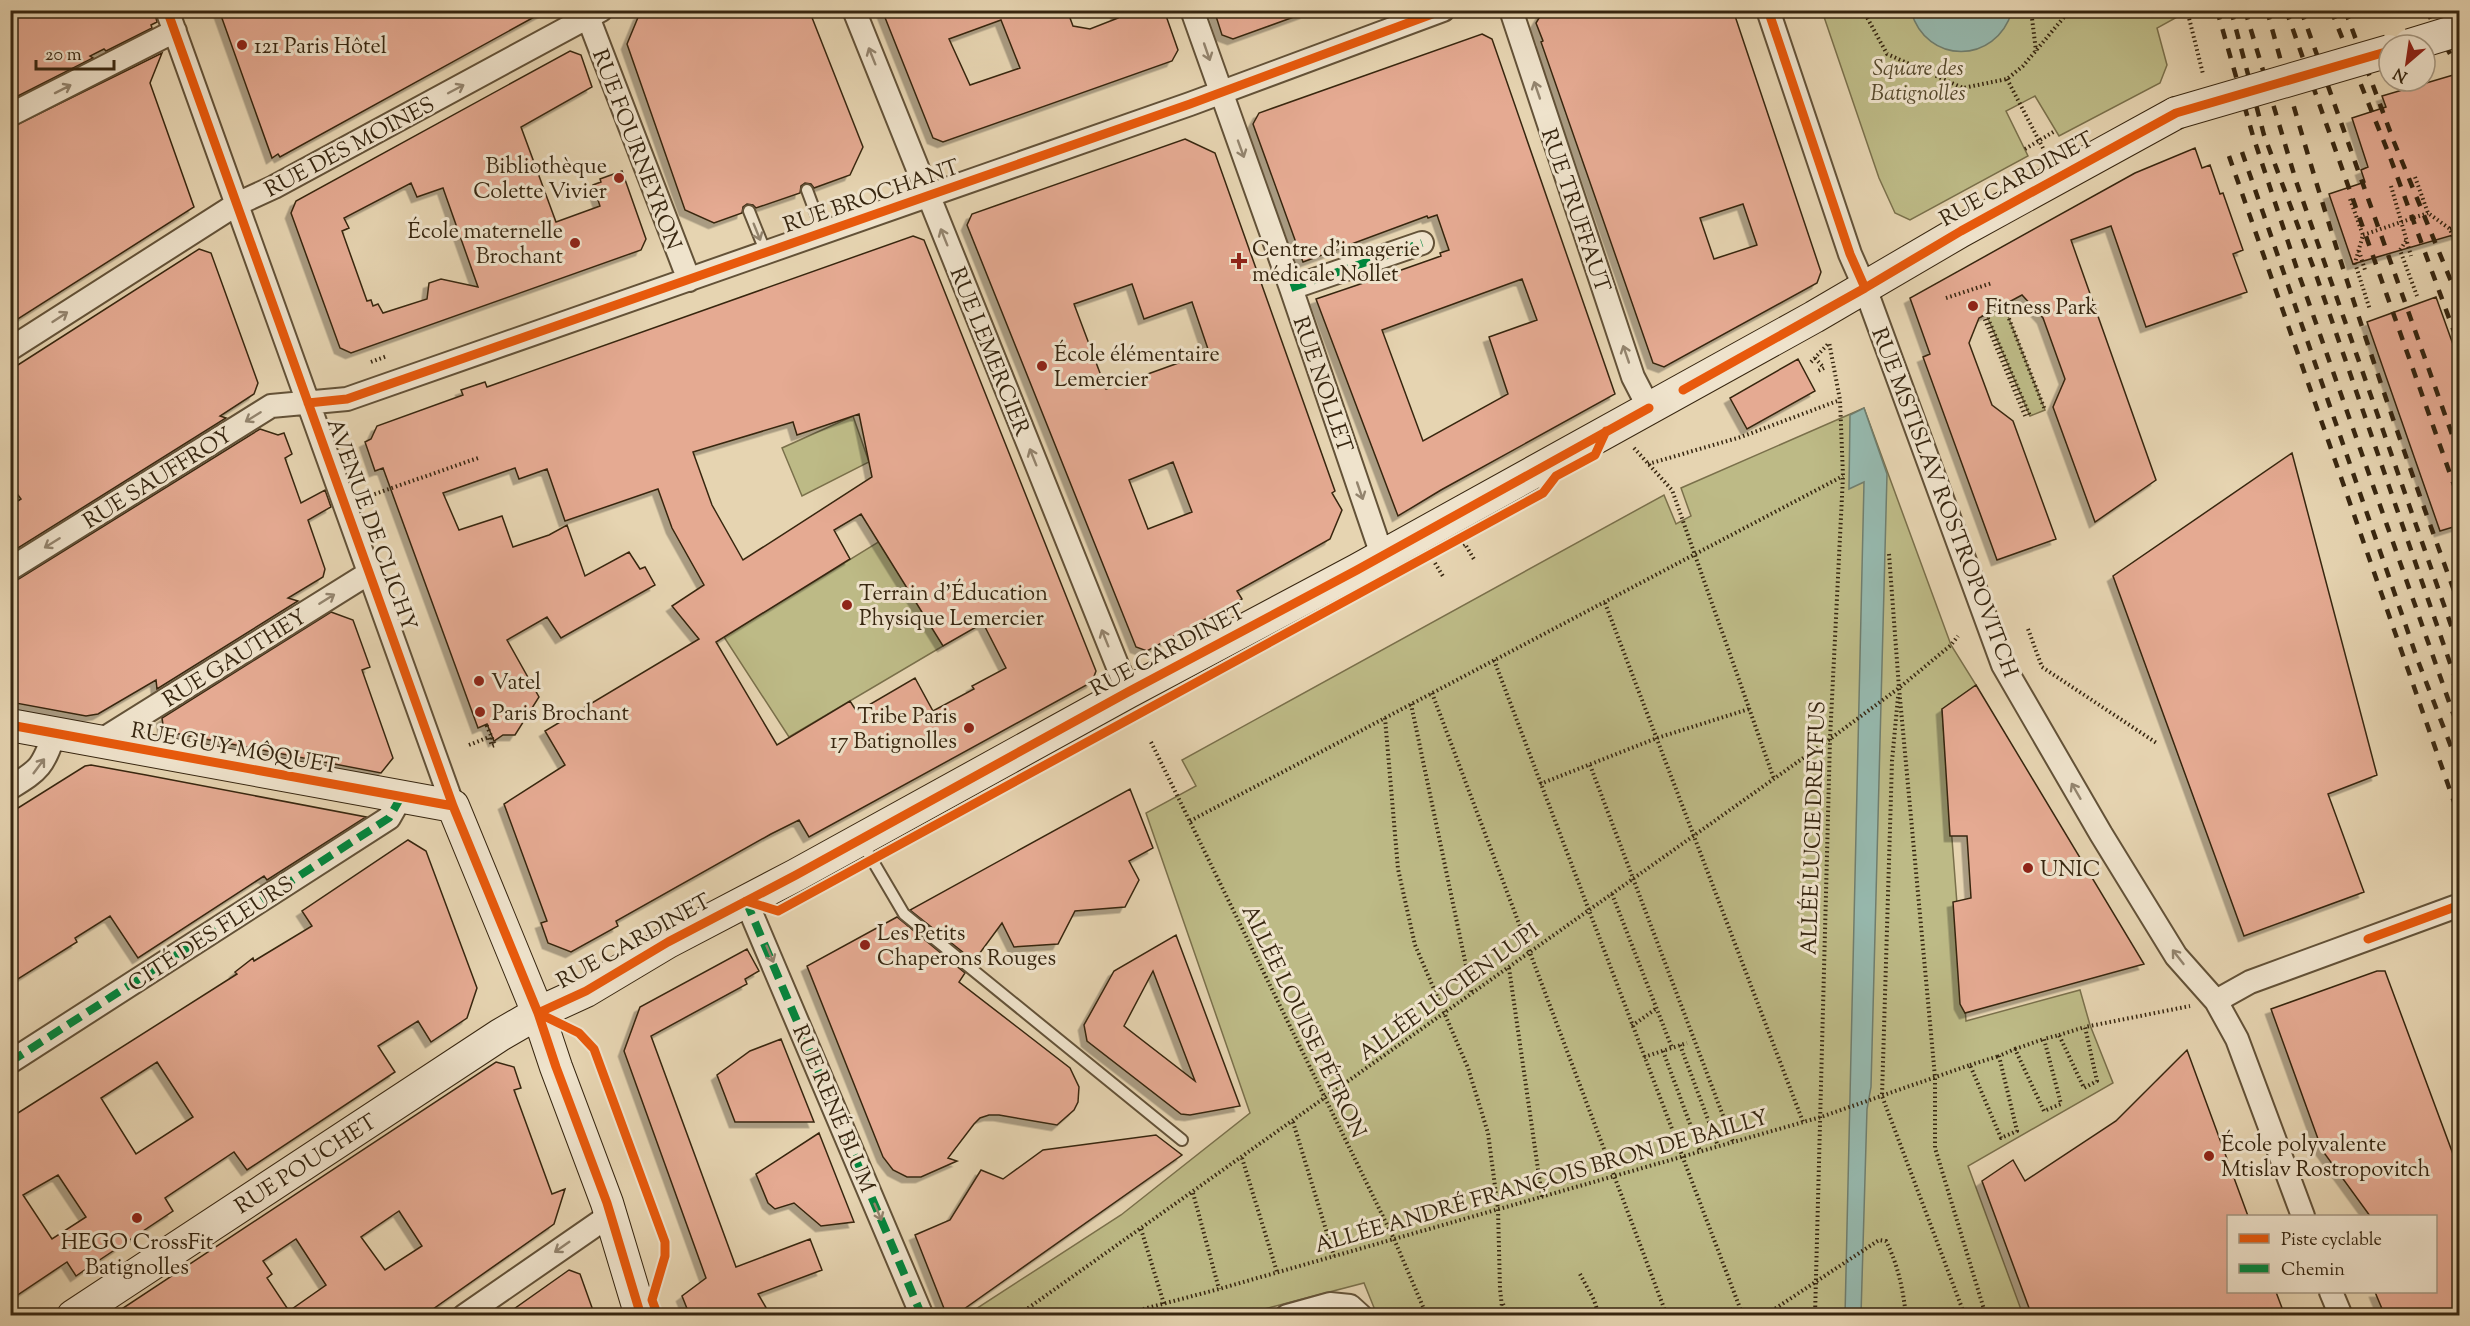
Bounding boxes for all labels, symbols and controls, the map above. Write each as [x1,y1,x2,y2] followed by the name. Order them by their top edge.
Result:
[254,32,387,64] place label: 121 Paris Hôtel
[36,33,114,71] scale bar
[2377,33,2437,93] north arrow
[235,38,249,52] marker: 121 Paris Hôtel
[1202,42,1213,61] one-way arrow
[45,43,82,69] text: 20 m
[582,45,688,255] street label: RUE FOURNEYRON
[866,47,877,65] one-way arrow
[1871,54,1965,111] park label: Square des Batignolles
[2390,61,2412,87] text: N
[1531,81,1542,100] one-way arrow
[53,83,71,94] one-way arrow
[447,83,464,95] one-way arrow
[260,90,441,207] street label: RUE DES MOINES
[1531,125,1617,298] street label: RUE TRUFFAUT
[1935,125,2101,236] street label: RUE CARDINET
[1236,139,1247,157] one-way arrow
[473,152,607,209] place label: Bibliothèque Colette Vivier
[780,153,965,243] street label: RUE BROCHANT
[612,171,626,185] marker: Bibliothèque Colette Vivier
[408,216,563,274] place label: École maternelle Brochant
[753,222,764,240] one-way arrow
[938,228,949,247] one-way arrow
[1252,235,1420,292] place label: Centre d'imagerie médicale Nollet
[568,236,582,250] marker: École maternelle Brochant
[1230,252,1248,270] marker: Centre d'imagerie médicale Nollet
[940,263,1037,442] street label: RUE LEMERCIER
[1985,293,2098,325] place label: Fitness Park
[1966,299,1980,313] marker: Fitness Park
[51,311,68,324] one-way arrow
[1283,313,1360,458] street label: RUE NOLLET
[1862,324,2025,683] street label: RUE MSTISLAV ROSTROPOVITCH
[1054,339,1220,397] place label: École élémentaire Lemercier
[1619,345,1630,364] one-way arrow
[1035,359,1049,373] marker: École élémentaire Lemercier
[245,411,262,423] one-way arrow
[317,414,424,636] street label: AVENUE DE CLICHY
[78,421,240,538] street label: RUE SAUFFROY
[1027,448,1038,466] one-way arrow
[1355,481,1366,500] one-way arrow
[44,537,61,549] one-way arrow
[859,578,1048,636] place label: Terrain d'Éducation Physique Lemercier
[318,592,335,604] one-way arrow
[1085,597,1252,706] street label: RUE CARDINET
[840,598,854,612] marker: Terrain d'Éducation Physique Lemercier
[157,602,314,717] street label: RUE GAUTHEY
[1099,629,1110,648] one-way arrow
[491,668,541,700] place label: Vatel
[472,674,486,688] marker: Vatel
[492,699,630,731] place label: Paris Brochant
[1794,700,1835,956] street label: ALLÉE LUCIE DREYFUS
[830,702,957,759] place label: Tribe Paris 17 Batignolles
[473,705,487,719] marker: Paris Brochant
[128,715,342,784] street label: RUE GUY MÔQUET
[962,721,976,735] marker: Tribe Paris 17 Batignolles
[32,758,45,774] one-way arrow
[2070,783,2082,800] one-way arrow
[2040,855,2100,887] place label: UNIC
[2021,861,2035,875] marker: UNIC
[122,869,301,1001] street label: CITÉ DES FLEURS
[552,887,718,998] street label: RUE CARDINET
[1232,900,1374,1144] street label: ALLÉE LOUISE PÉTRON
[1352,916,1547,1070] street label: ALLÉE LUCIEN LUPI
[877,919,1056,976] place label: Les Petits Chaperons Rouges
[858,938,872,952] marker: Les Petits Chaperons Rouges
[765,945,776,963] one-way arrow
[2171,950,2184,966] one-way arrow
[782,1020,883,1198] street label: RUE RENÉ BLUM
[1311,1102,1773,1263] street label: ALLÉE ANDRÉ FRANÇOIS BRON DE BAILLY
[229,1107,384,1223] street label: RUE POUCHET
[2221,1129,2431,1187] place label: École polyvalente Mtislav Rostropovitch
[2202,1149,2216,1163] marker: École polyvalente Mtislav Rostropovitch
[873,1202,884,1220] one-way arrow
[130,1211,144,1225] marker: HEGO CrossFit Batignolles
[2227,1215,2437,1293] legend
[61,1228,214,1285] place label: HEGO CrossFit Batignolles
[2281,1228,2382,1254] text: Piste cyclable
[554,1241,570,1253] one-way arrow
[2281,1258,2345,1284] text: Chemin

